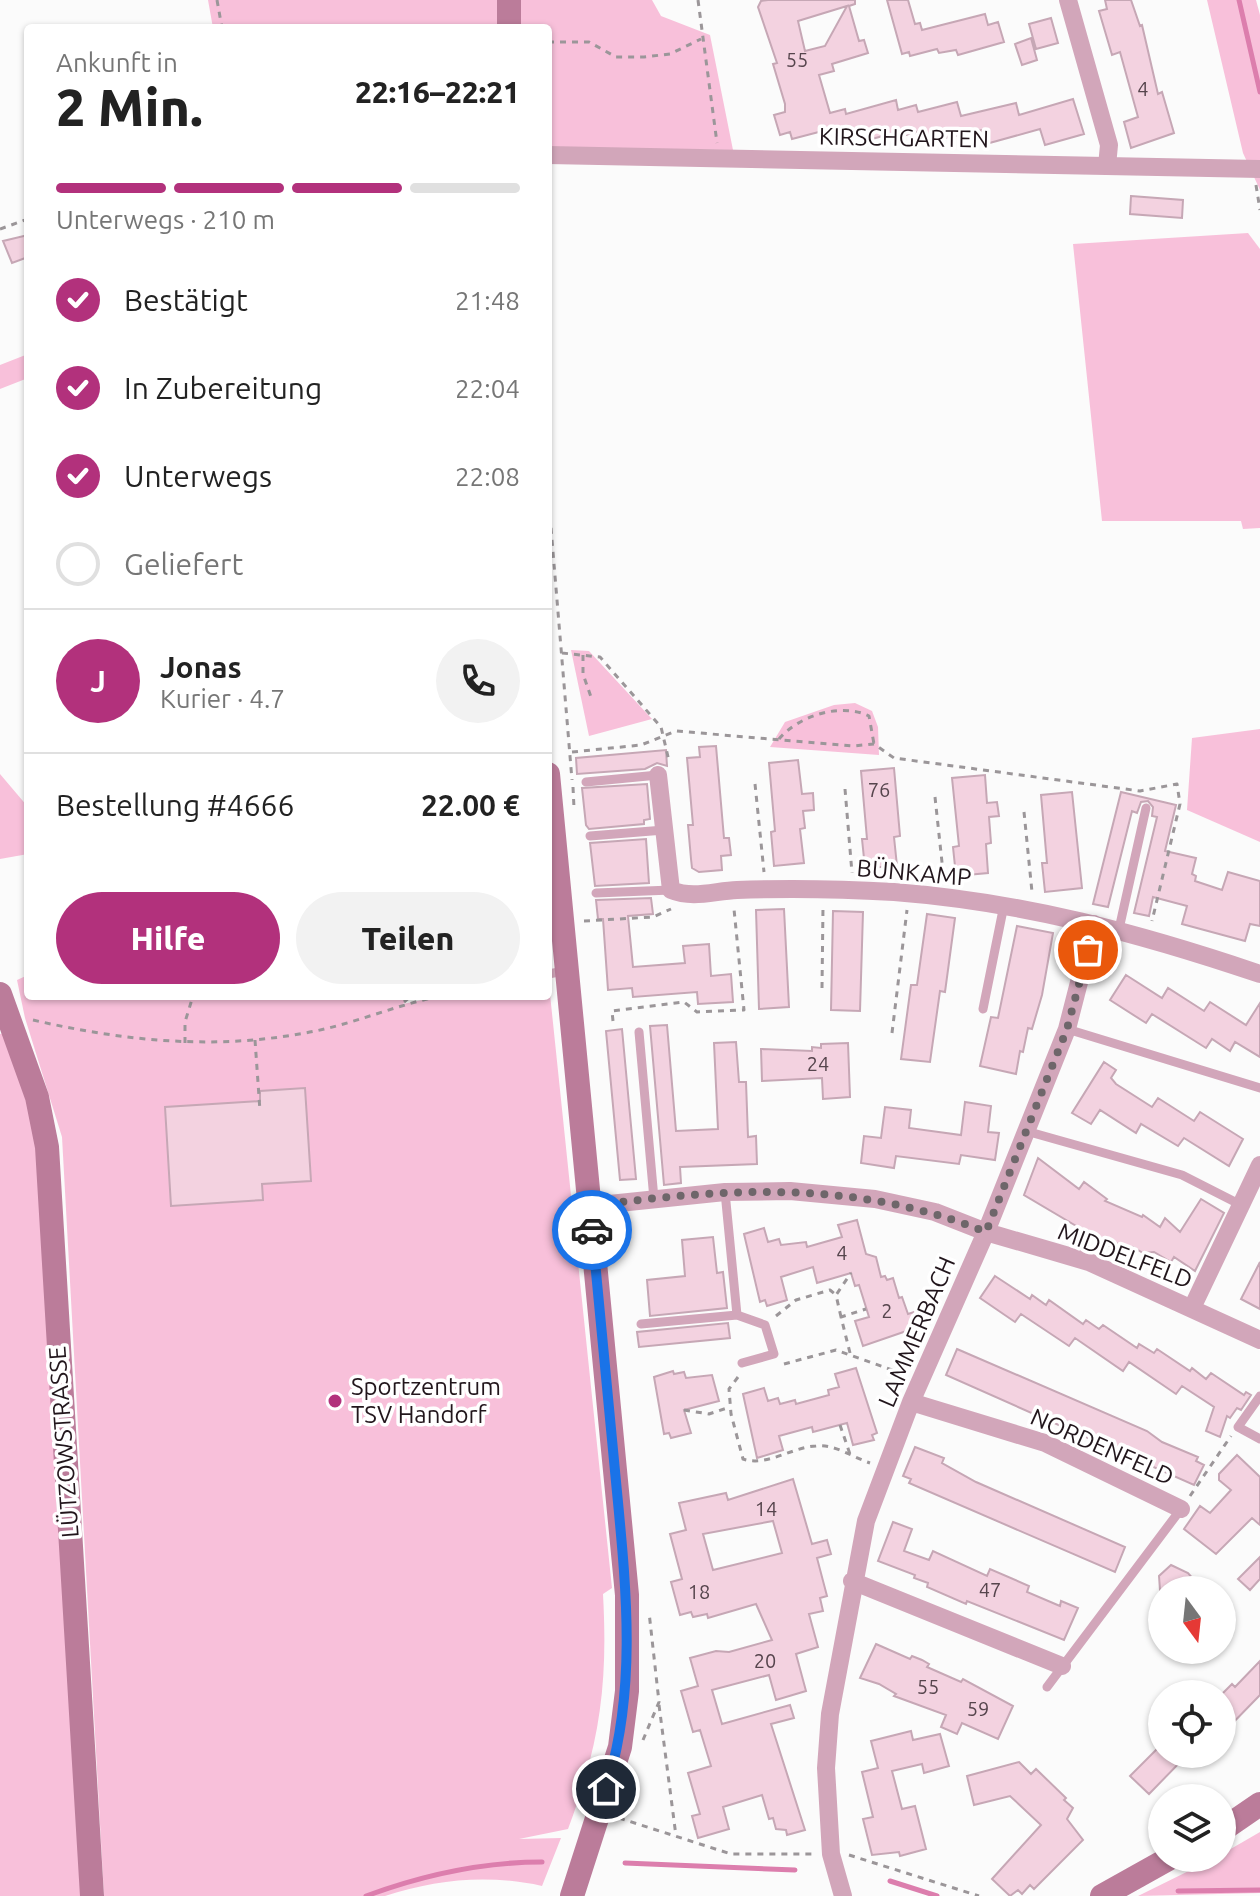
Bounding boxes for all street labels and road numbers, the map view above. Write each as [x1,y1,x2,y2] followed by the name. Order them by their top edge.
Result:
[819,123,989,152] street label: KIRSCHGARTEN
[856,854,972,891] street label: BÜNKAMP
[1054,1218,1196,1294] street label: MIDDELFELD
[873,1253,960,1411] street label: LAMMERBACH
[43,1345,84,1539] street label: LÜTZOWSTRASSE
[1027,1403,1178,1490] street label: NORDENFELD

